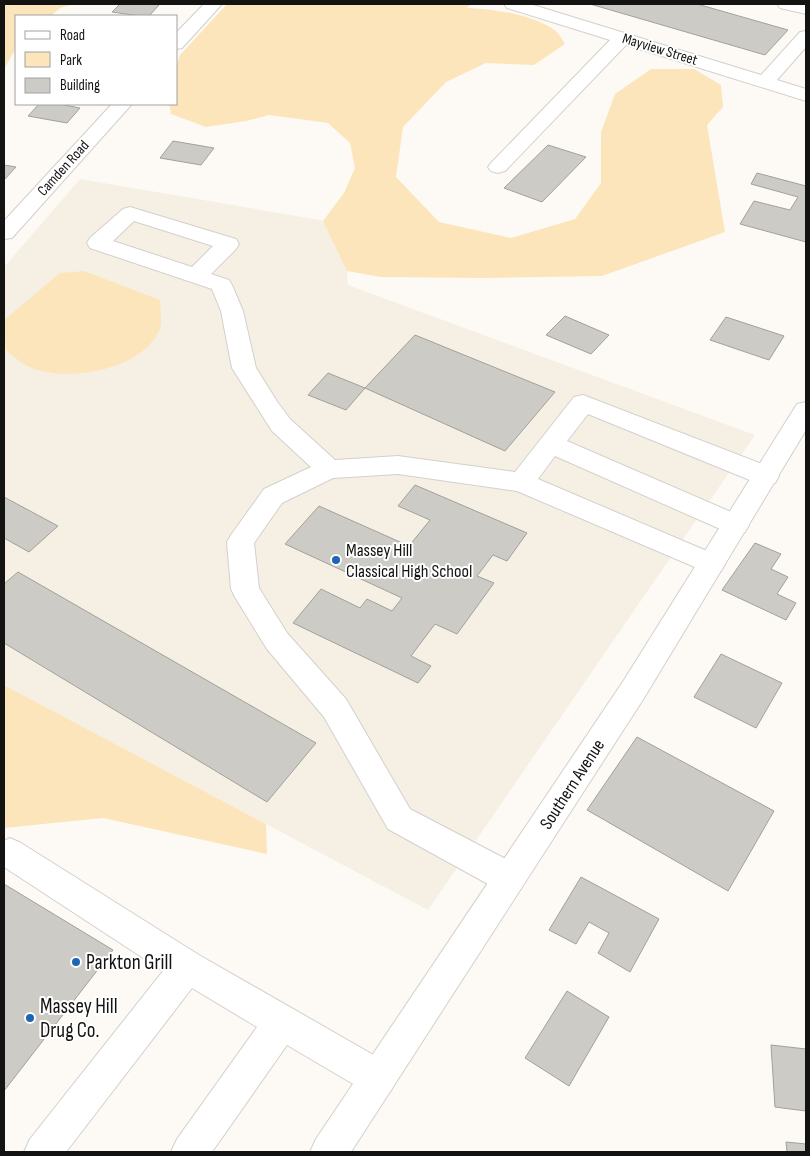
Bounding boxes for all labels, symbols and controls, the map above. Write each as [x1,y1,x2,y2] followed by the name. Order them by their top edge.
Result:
[15,15,178,105] legend
[60,26,85,45] text: Road
[620,29,700,70] street label: Mayview Street
[60,51,82,70] text: Park
[60,76,100,95] text: Building
[33,137,93,200] street label: Camden Road
[346,540,472,582] place label: Massey Hill Classical High School
[330,554,342,566] marker: Massey Hill Classical High School
[536,735,609,833] street label: Southern Avenue
[86,950,172,975] place label: Parkton Grill
[70,956,82,968] marker: Parkton Grill
[40,994,118,1043] place label: Massey Hill Drug Co.
[24,1012,36,1024] marker: Massey Hill Drug Co.

